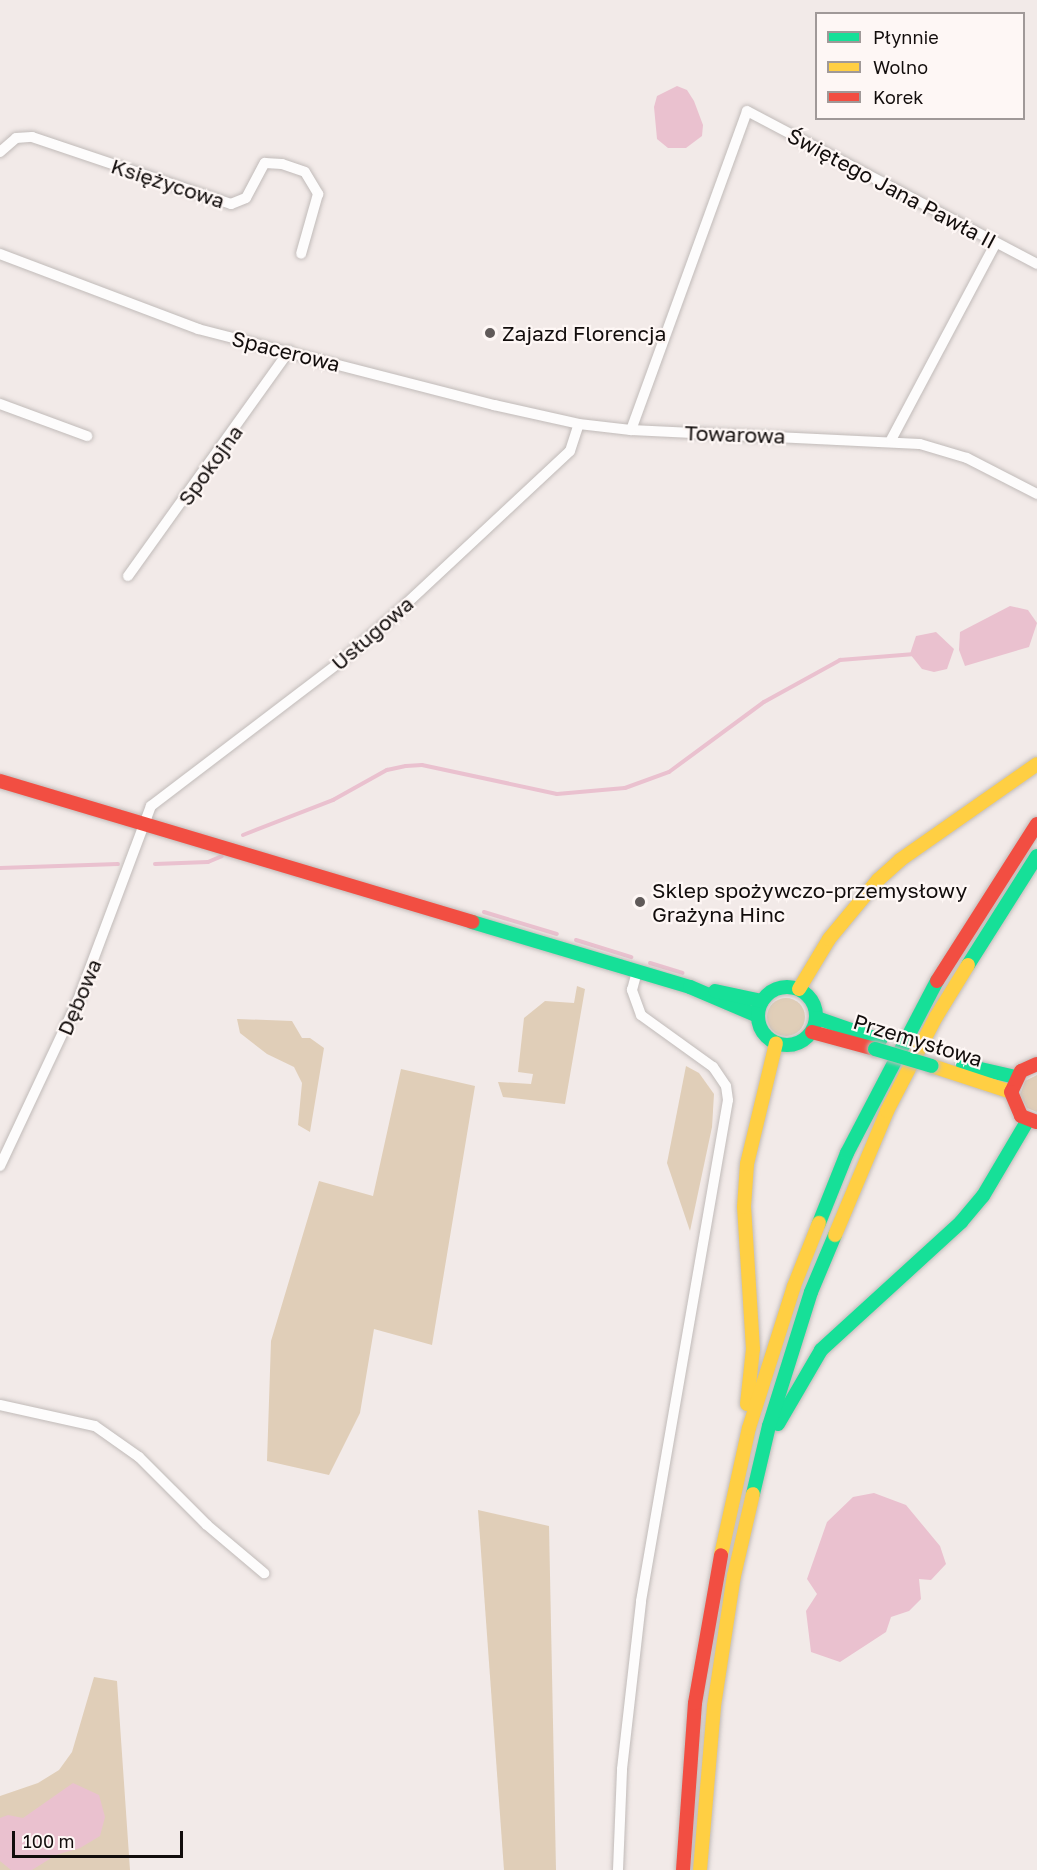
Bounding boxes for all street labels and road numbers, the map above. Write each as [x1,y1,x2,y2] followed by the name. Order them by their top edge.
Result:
[783,122,1001,254] street label: Świętego Jana Pawła II
[108,153,228,213] street label: Księżycowa
[229,325,343,377] street label: Spacerowa
[172,420,248,510] street label: Spokojna
[684,420,786,448] street label: Towarowa
[326,591,418,675] street label: Usługowa
[52,955,106,1039] street label: Dębowa
[850,1008,986,1072] street label: Przemysłowa

